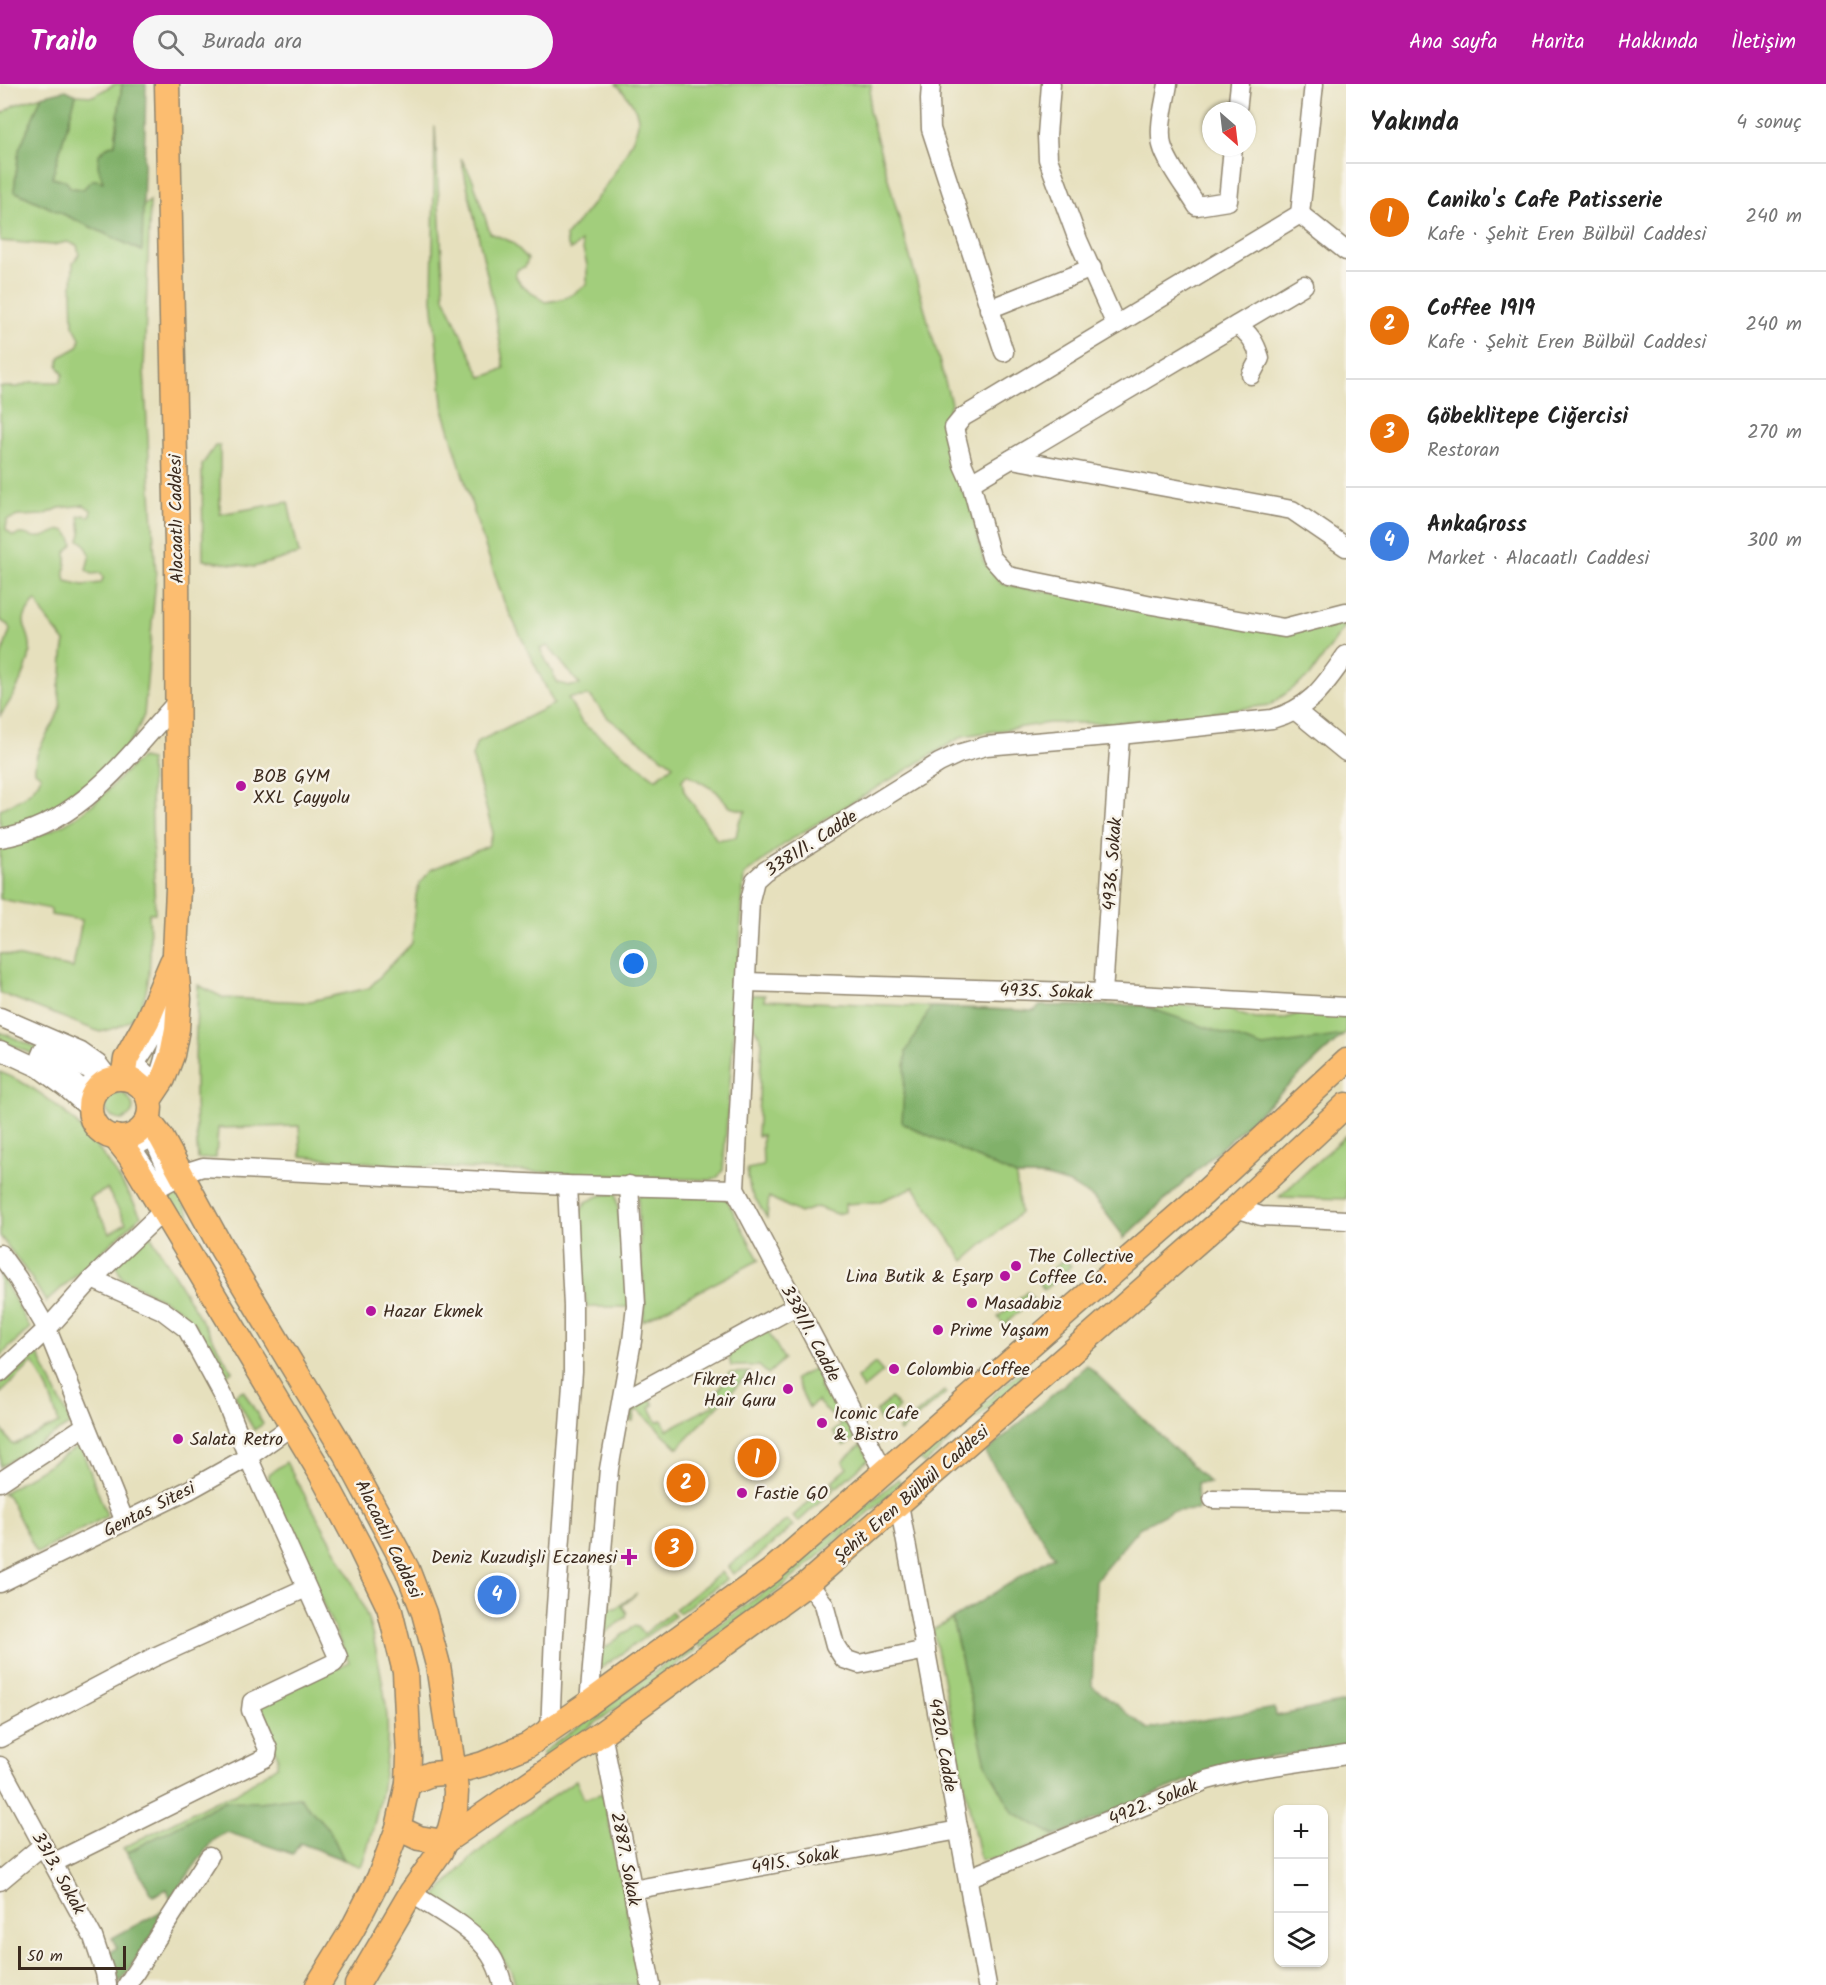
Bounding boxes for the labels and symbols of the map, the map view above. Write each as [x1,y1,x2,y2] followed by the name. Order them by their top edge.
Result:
[1202,102,1256,156] north arrow
[162,453,193,584] street label: Alacaatlı Caddesi
[253,763,350,813] place label: BOB GYM XXL Çayyolu
[234,779,248,793] marker: BOB GYM XXL Çayyolu
[760,803,864,885] street label: 3381/1. Cadde
[1096,816,1131,912] street label: 4936. Sokak
[619,949,648,978] your location
[999,976,1094,1009] street label: 4935. Sokak
[1028,1243,1133,1293] place label: The Collective Coffee Co.
[1009,1259,1023,1273] marker: The Collective Coffee Co.
[846,1263,993,1292] place label: Lina Butik & Eşarp
[998,1269,1012,1283] marker: Lina Butik & Eşarp
[772,1280,847,1387] street label: 3381/1. Cadde
[984,1290,1062,1319] place label: Masadabiz
[965,1296,979,1310] marker: Masadabiz
[383,1298,483,1327] place label: Hazar Ekmek
[364,1304,378,1318] marker: Hazar Ekmek
[950,1317,1049,1346] place label: Prime Yaşam
[931,1323,945,1337] marker: Prime Yaşam
[906,1356,1030,1385] place label: Colombia Coffee
[887,1362,901,1376] marker: Colombia Coffee
[693,1366,776,1416] place label: Fikret Alıcı Hair Guru
[781,1382,795,1396] marker: Fikret Alıcı Hair Guru
[834,1400,919,1450] place label: Iconic Cafe & Bistro
[815,1416,829,1430] marker: Iconic Cafe & Bistro
[827,1419,997,1571] street label: Şehit Eren Bülbül Caddesi
[190,1426,283,1455] place label: Salata Retro
[171,1432,185,1446] marker: Salata Retro
[738,1436,777,1480] pin: 1
[666,1460,706,1506] pin: 2
[99,1474,201,1546] street label: Gentas Sitesi
[346,1475,429,1605] street label: Alacaatlı Caddesi
[754,1480,828,1509] place label: Fastie GO
[735,1486,749,1500] marker: Fastie GO
[654,1526,694,1570] pin: 3
[431,1544,618,1573] place label: Deniz Kuzudişli Eczanesi
[622,1550,636,1564] marker: Deniz Kuzudişli Eczanesi
[478,1572,516,1618] pin: 4
[919,1696,964,1795] street label: 4920. Cadde
[1104,1772,1203,1834] street label: 4922. Sokak
[601,1810,648,1909] street label: 2887. Sokak
[23,1827,93,1921] street label: 3313. Sokak
[749,1839,842,1883] street label: 4915. Sokak
[18,1943,126,1970] scale bar

